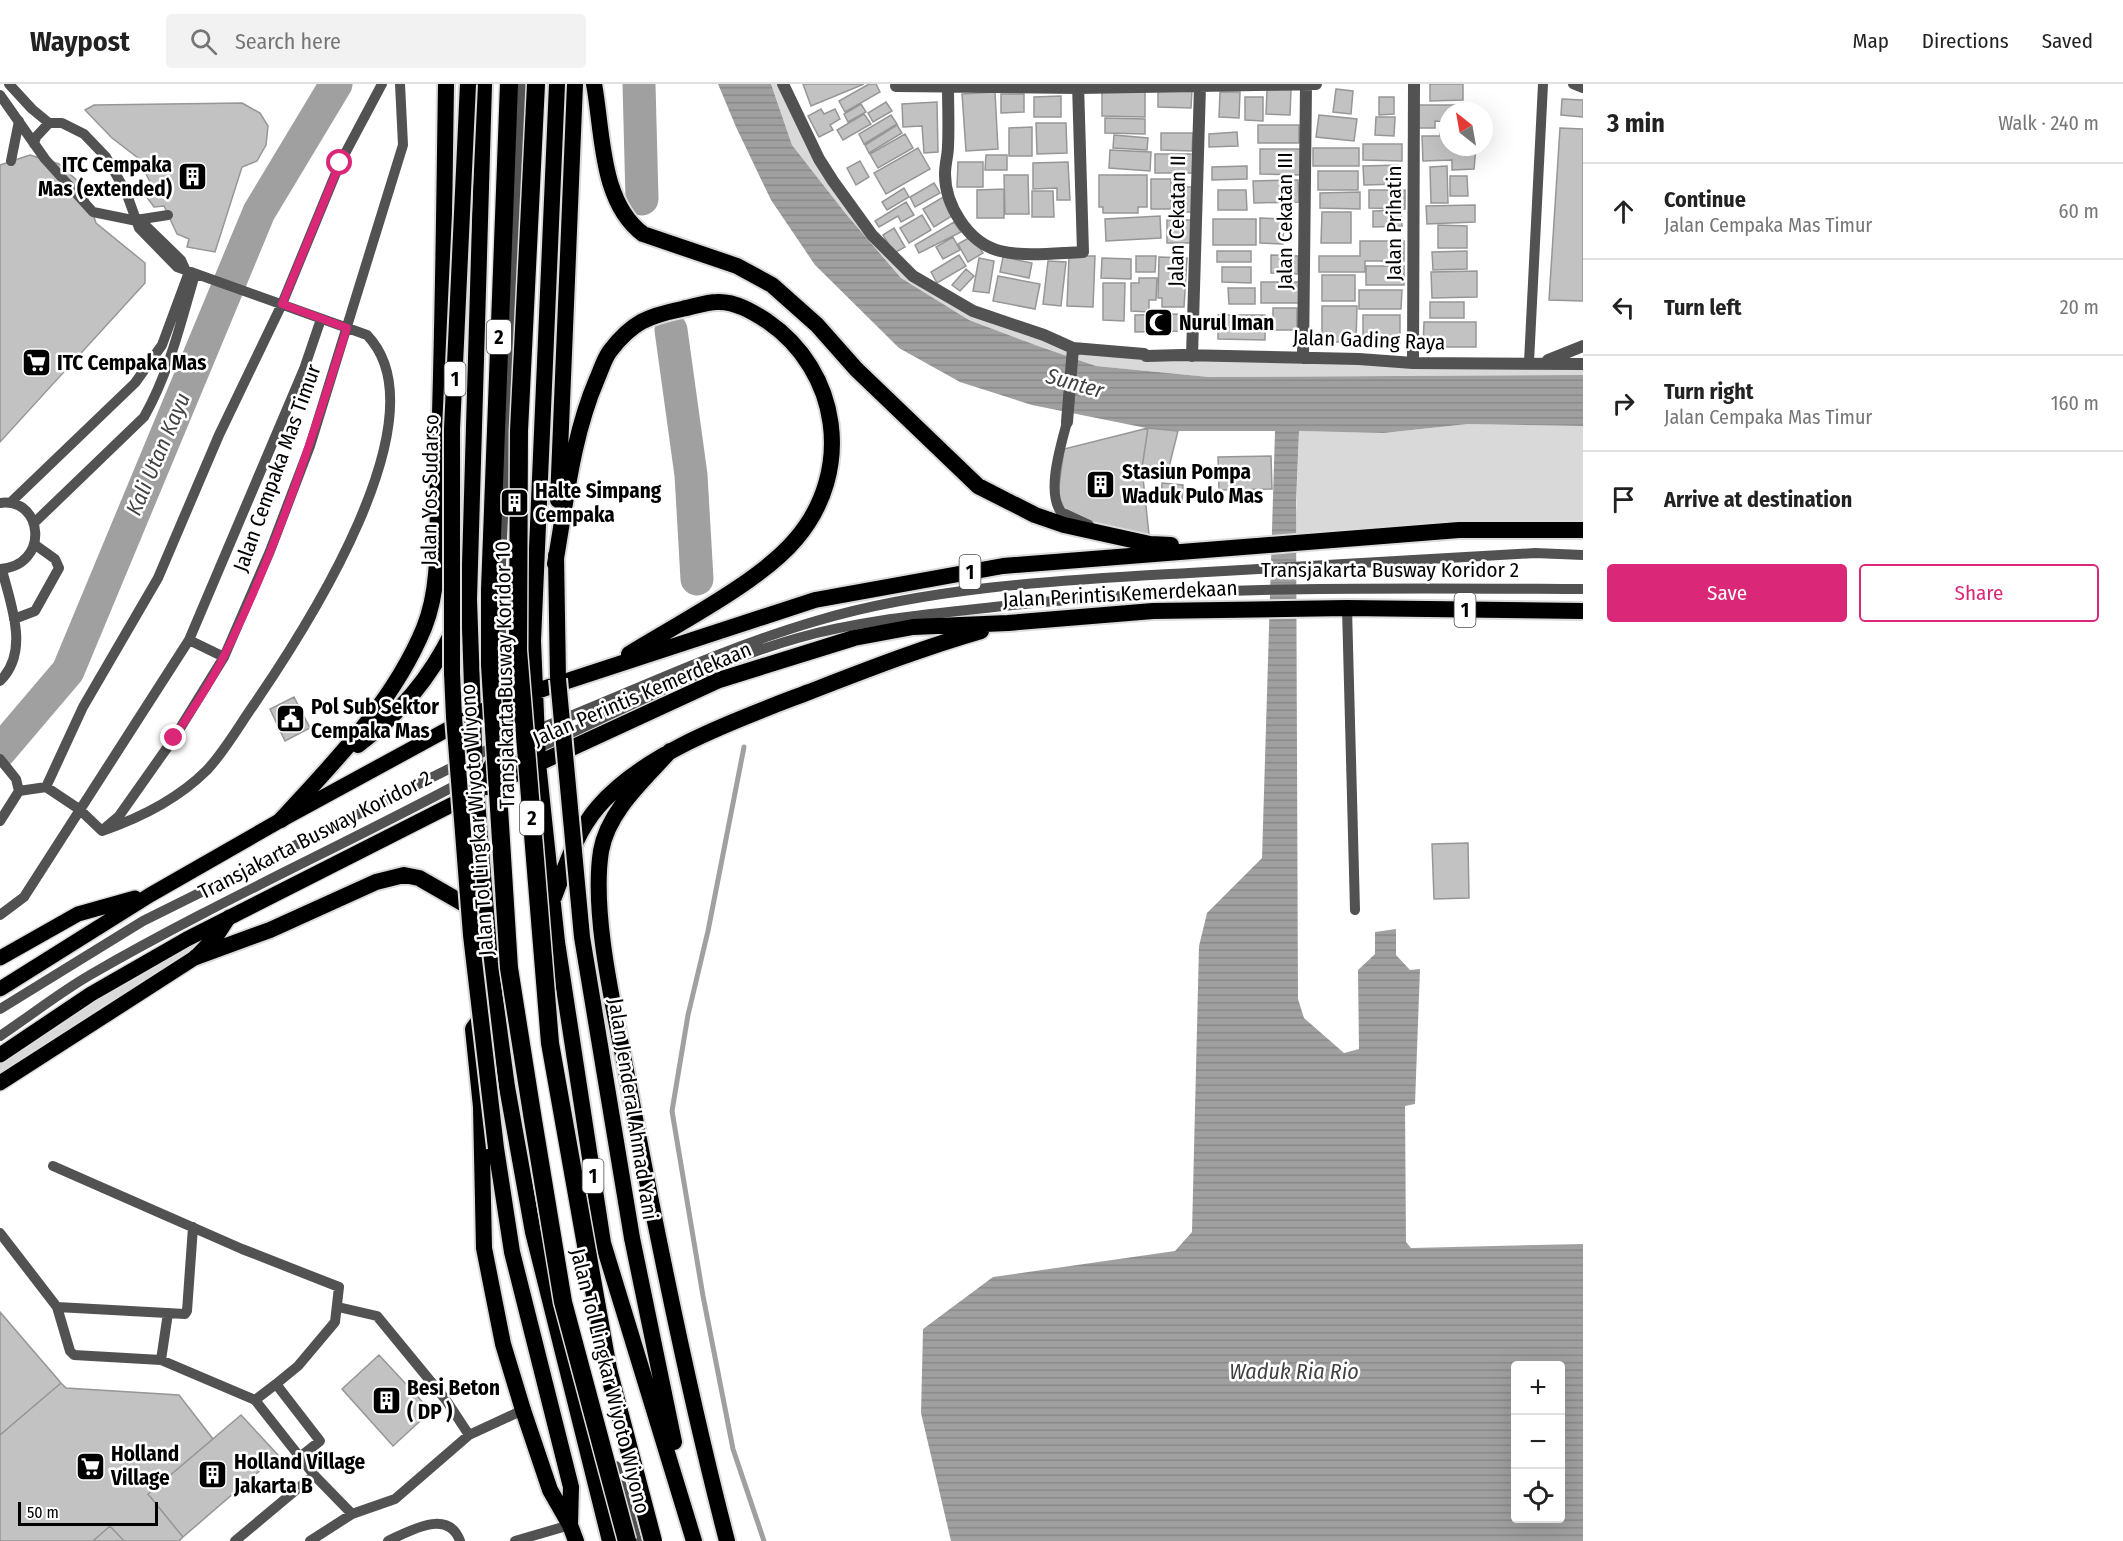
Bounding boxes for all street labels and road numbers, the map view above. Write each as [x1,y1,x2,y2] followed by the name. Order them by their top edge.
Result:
[1272,152,1298,290] street label: Jalan Cekatan III
[1163,155,1191,287] street label: Jalan Cekatan II
[1381,165,1407,281] street label: Jalan Prihatin
[487,320,511,354] road number: 2
[1292,324,1446,356] street label: Jalan Gading Raya
[227,360,327,575] street label: Jalan Cempaka Mas Timur
[444,362,466,396] road number: 1
[416,414,444,566] street label: Jalan Yos Sudarso
[490,541,520,809] street label: Transjakarta Busway Koridor 10
[960,555,980,589] road number: 1
[1261,557,1519,583] street label: Transjakarta Busway Koridor 2
[1002,575,1238,613] street label: Jalan Perintis Kemerdekaan
[1454,593,1476,627] road number: 1
[529,636,755,752] street label: Jalan Perintis Kemerdekaan
[455,683,499,957] street label: Jalan Tol Lingkar Wiyoto Wiyono
[194,765,436,905] street label: Transjakarta Busway Koridor 2
[520,801,544,835] road number: 2
[603,996,663,1222] street label: Jalan Jenderal Ahmad Yani
[582,1159,604,1193] road number: 1
[564,1246,656,1516] street label: Jalan Tol Lingkar Wiyoto Wiyono

